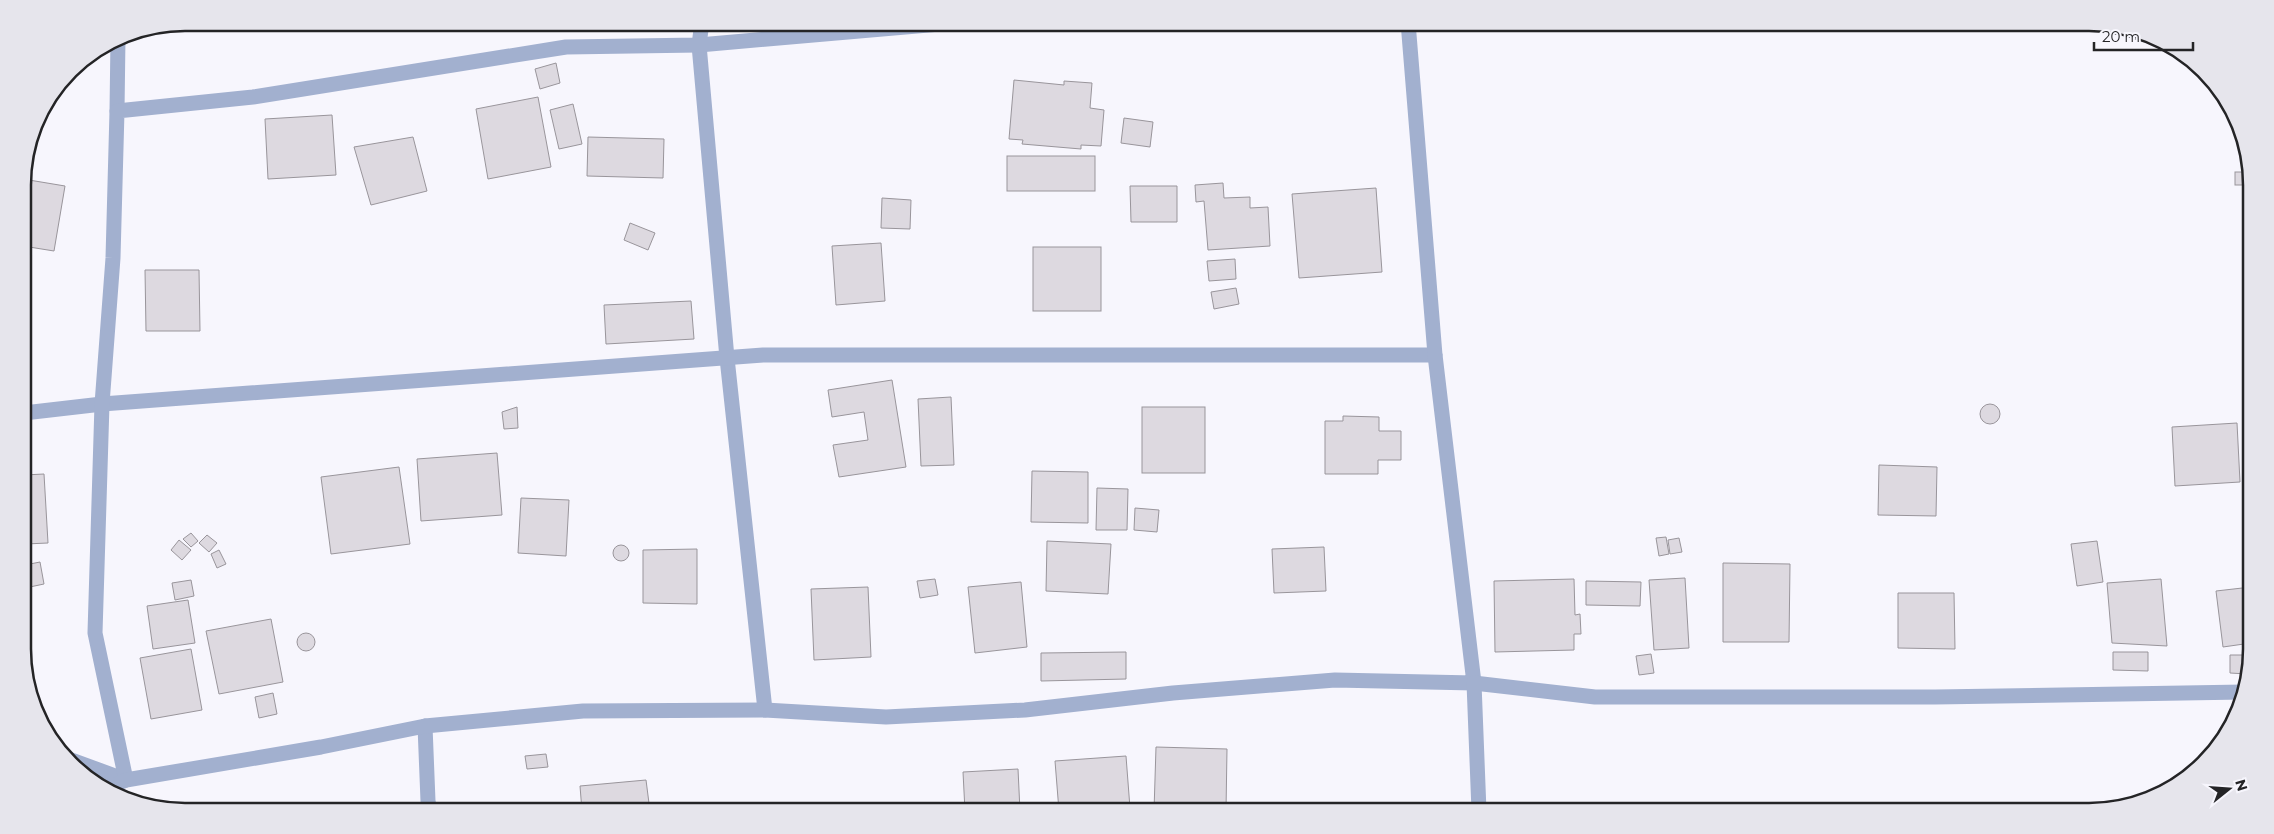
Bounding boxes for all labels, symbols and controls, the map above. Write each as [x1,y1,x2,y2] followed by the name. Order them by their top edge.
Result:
[2094,20,2193,52] scale bar
[2102,27,2140,46] text: 20 m
[2204,764,2254,814] north arrow
[2231,777,2252,793] text: N

